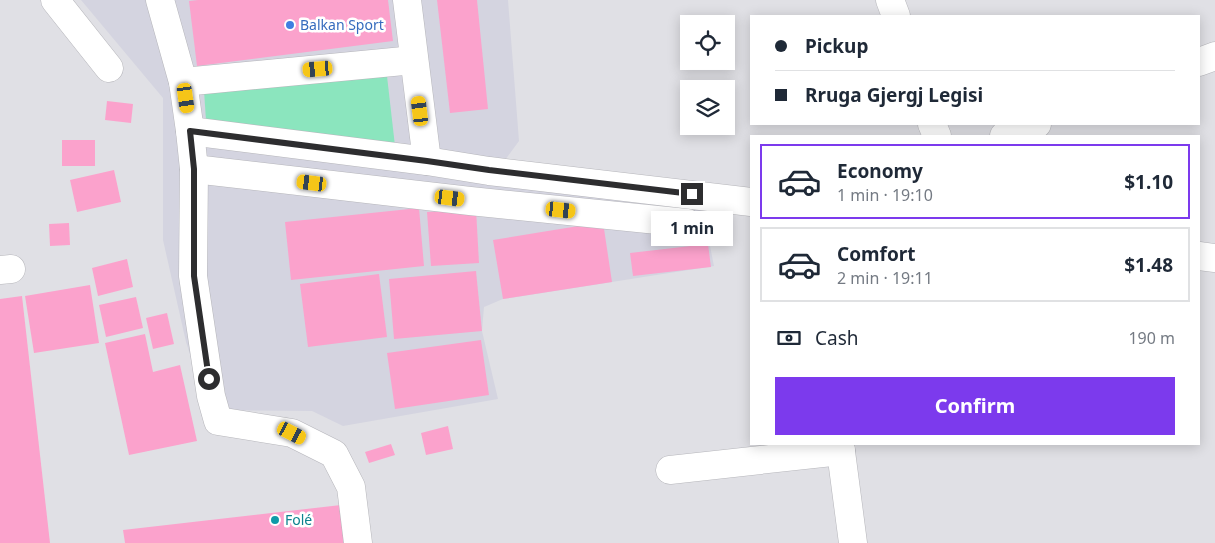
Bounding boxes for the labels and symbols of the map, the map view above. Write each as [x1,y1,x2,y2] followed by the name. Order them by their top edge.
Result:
[300,15,384,34] place label: Balkan Sport
[284,19,296,31] marker: Balkan Sport
[302,60,333,78] car
[176,82,195,114] car
[410,95,429,127] car
[296,174,327,192] car
[681,183,703,205] route end
[434,189,465,207] car
[545,201,576,219] car
[651,212,733,246] callout: 1 min
[198,368,220,390] route start
[275,420,308,446] car
[285,510,312,529] place label: Folé
[269,514,281,526] marker: Folé

